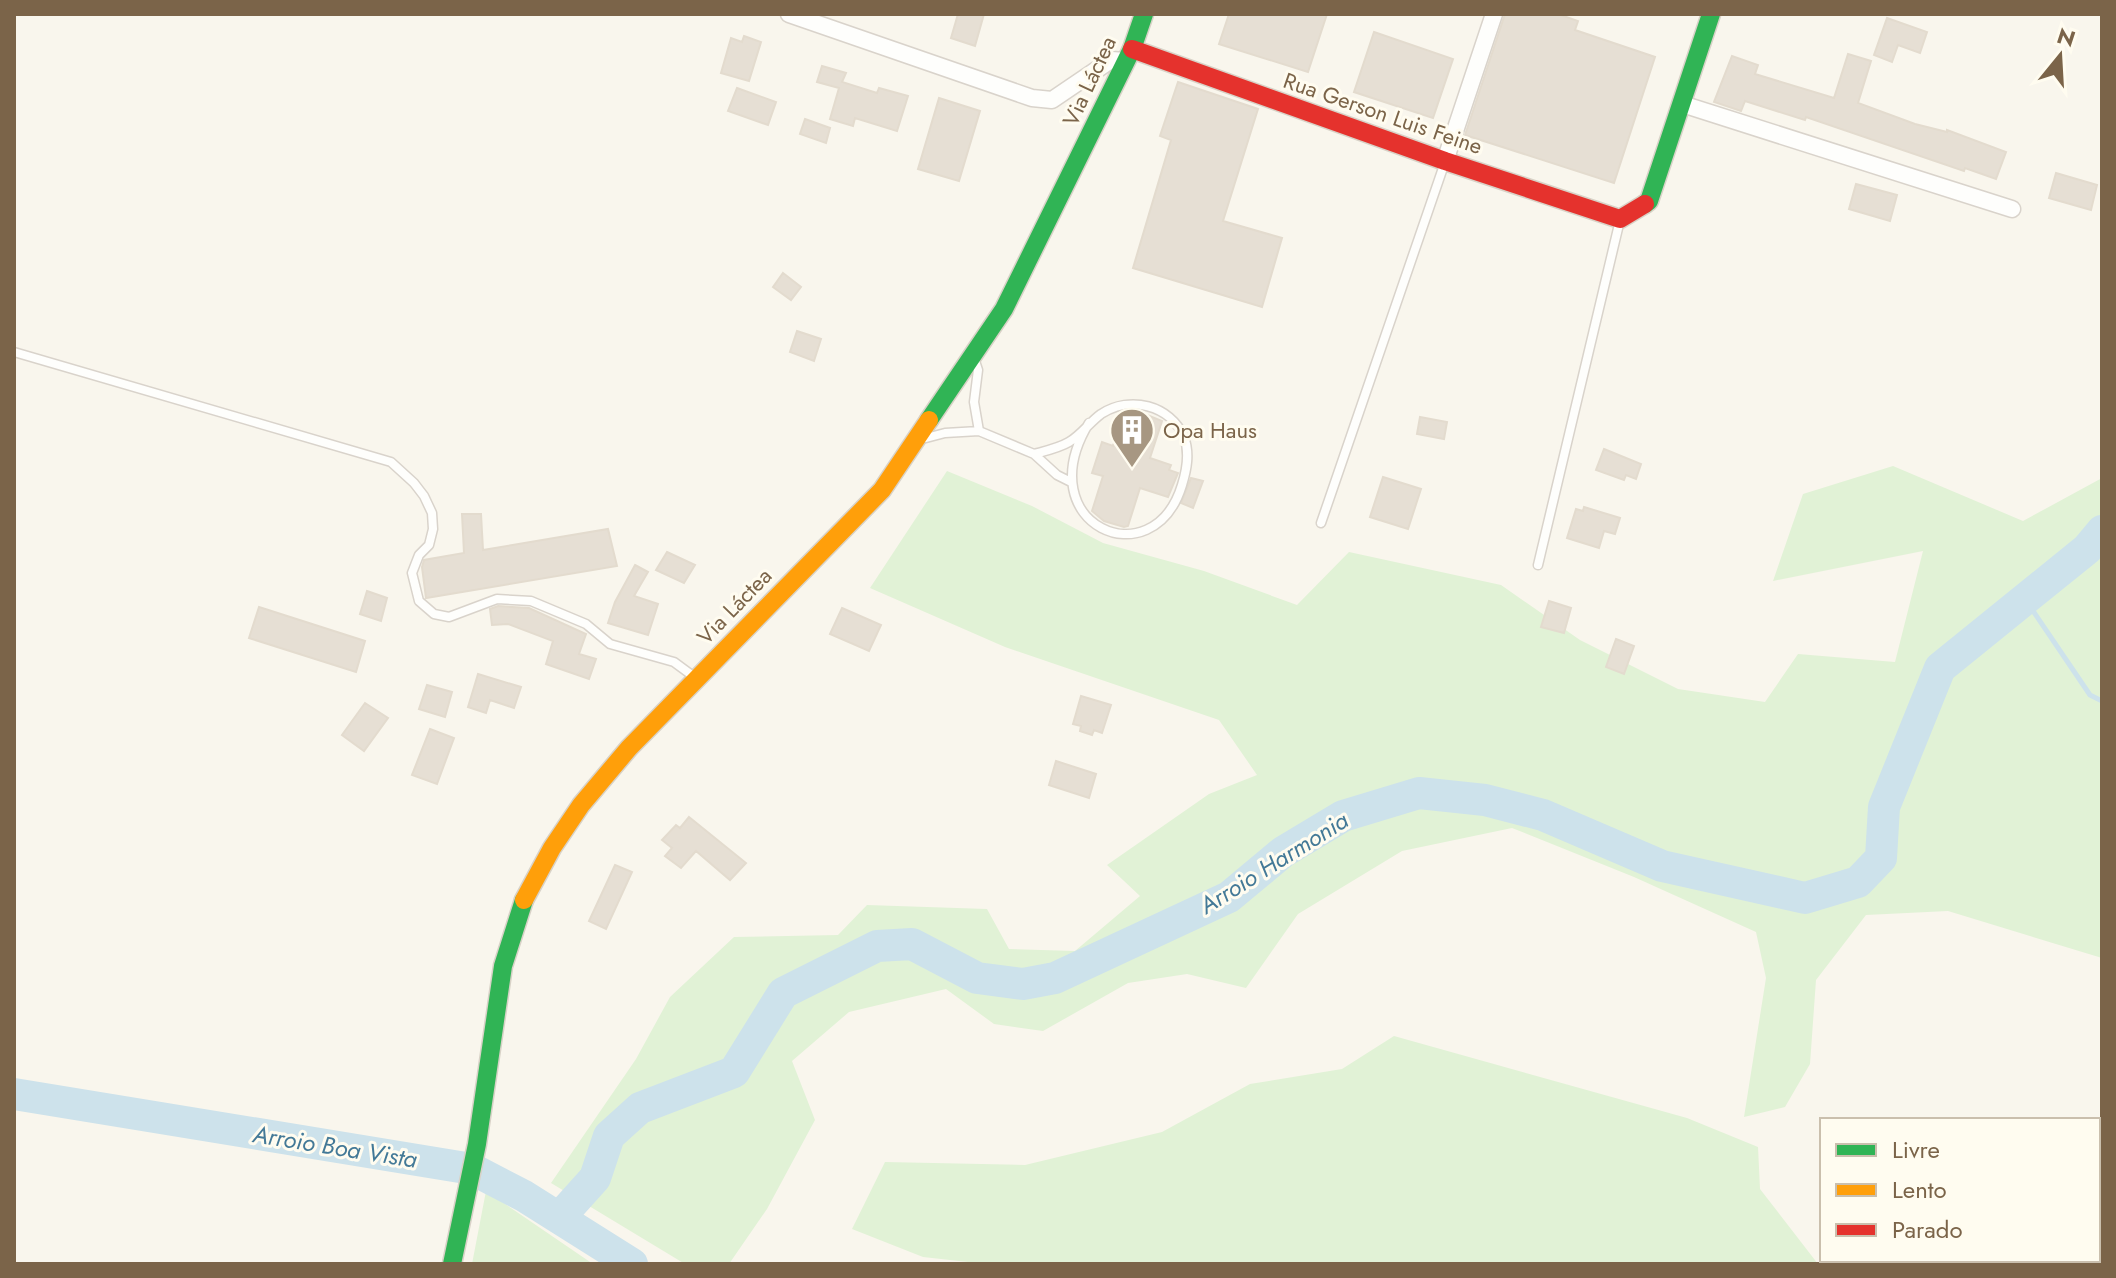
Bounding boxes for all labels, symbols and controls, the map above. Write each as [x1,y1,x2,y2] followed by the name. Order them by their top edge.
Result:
[2020,16,2100,96] north arrow
[2053,19,2079,55] text: N
[1054,31,1124,131] street label: Via Láctea
[1279,64,1487,162] street label: Rua Gerson Luis Feine
[1108,406,1156,469] building icon: Opa Haus
[1163,414,1257,446] place label: Opa Haus
[689,560,779,652] street label: Via Láctea
[1192,803,1355,923] water label: Arroio Harmonia
[250,1116,420,1177] water label: Arroio Boa Vista
[1820,1118,2100,1262] legend
[1892,1132,1940,1167] text: Livre
[1892,1172,1947,1207] text: Lento
[1892,1212,1963,1247] text: Parado

